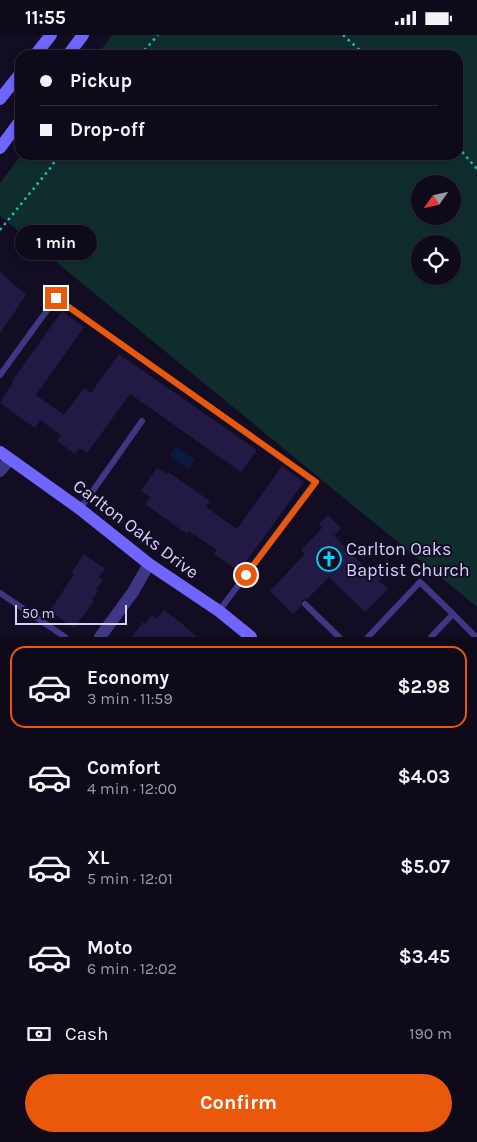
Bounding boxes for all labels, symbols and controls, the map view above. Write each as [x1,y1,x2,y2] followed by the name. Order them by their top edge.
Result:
[25,7,66,29] text: 11:55
[70,70,132,92] text: Pickup
[70,119,145,141] text: Drop-off
[411,175,461,225] north arrow
[411,175,461,285] map controls
[15,225,97,261] callout: 1 min
[36,233,76,252] text: 1 min
[411,235,461,285] button: locate
[45,287,67,309] route end
[69,475,203,583] street label: Carlton Oaks Drive
[346,538,470,581] place label: Carlton Oaks Baptist Church
[316,546,342,572] church icon: Carlton Oaks Baptist Church
[235,564,257,586] route start
[15,602,128,625] scale bar
[22,605,55,622] text: 50 m
[27,665,72,710] icon: car
[87,667,169,689] text: Economy
[397,676,450,698] text: $2.98
[87,689,173,708] text: 3 min · 11:59
[27,755,72,800] icon: car
[87,757,161,779] text: Comfort
[398,766,450,788] text: $4.03
[87,779,177,798] text: 4 min · 12:00
[27,845,72,890] icon: car
[87,847,109,869] text: XL
[400,856,450,878] text: $5.07
[87,869,173,888] text: 5 min · 12:01
[27,935,72,980] icon: car
[87,937,133,959] text: Moto
[399,946,450,968] text: $3.45
[87,959,177,978] text: 6 min · 12:02
[25,1020,53,1048] icon: cash
[65,1023,109,1045] text: Cash
[409,1024,452,1043] text: 190 m
[25,1074,452,1132] button: Confirm

